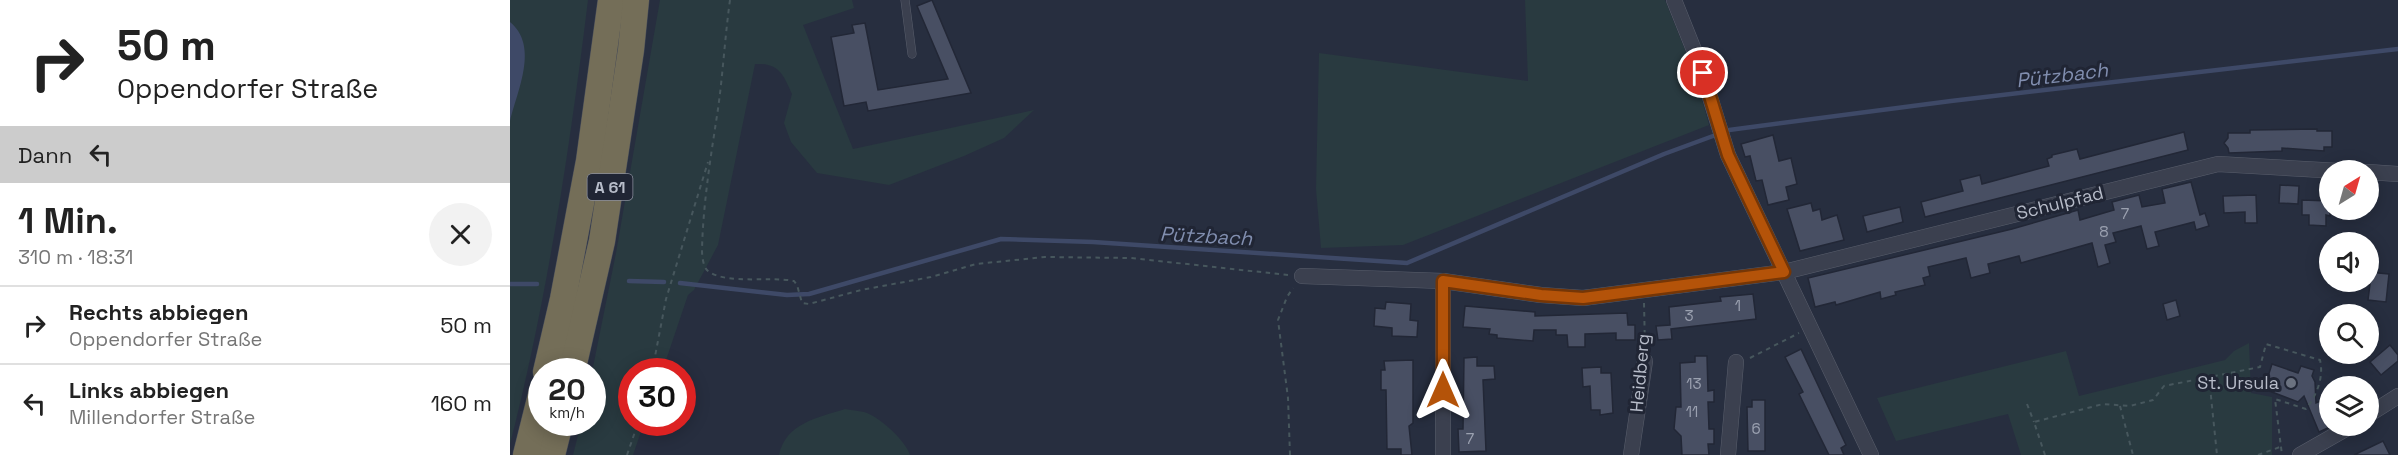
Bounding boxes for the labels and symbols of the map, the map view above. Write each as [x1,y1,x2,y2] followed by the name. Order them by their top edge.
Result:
[1677,47,1728,98] pin
[2015,56,2110,94] water label: Pützbach
[2319,160,2379,220] north arrow
[588,174,632,200] road number: A 61
[2014,181,2106,224] street label: Schulpfad
[2121,204,2129,223] house number: 7
[1159,221,1253,251] water label: Pützbach
[2099,222,2109,241] house number: 8
[1735,296,1741,315] house number: 1
[1684,306,1694,325] house number: 3
[1625,333,1654,413] street label: Heidberg
[618,358,696,436] speed limit sign: 30
[1411,358,1475,422] position arrow
[2197,371,2279,394] place label: St. Ursula
[1686,374,1702,393] house number: 13
[2284,376,2298,390] marker: St. Ursula
[1686,402,1698,421] house number: 11
[1751,419,1761,438] house number: 6
[1466,429,1474,448] house number: 7

